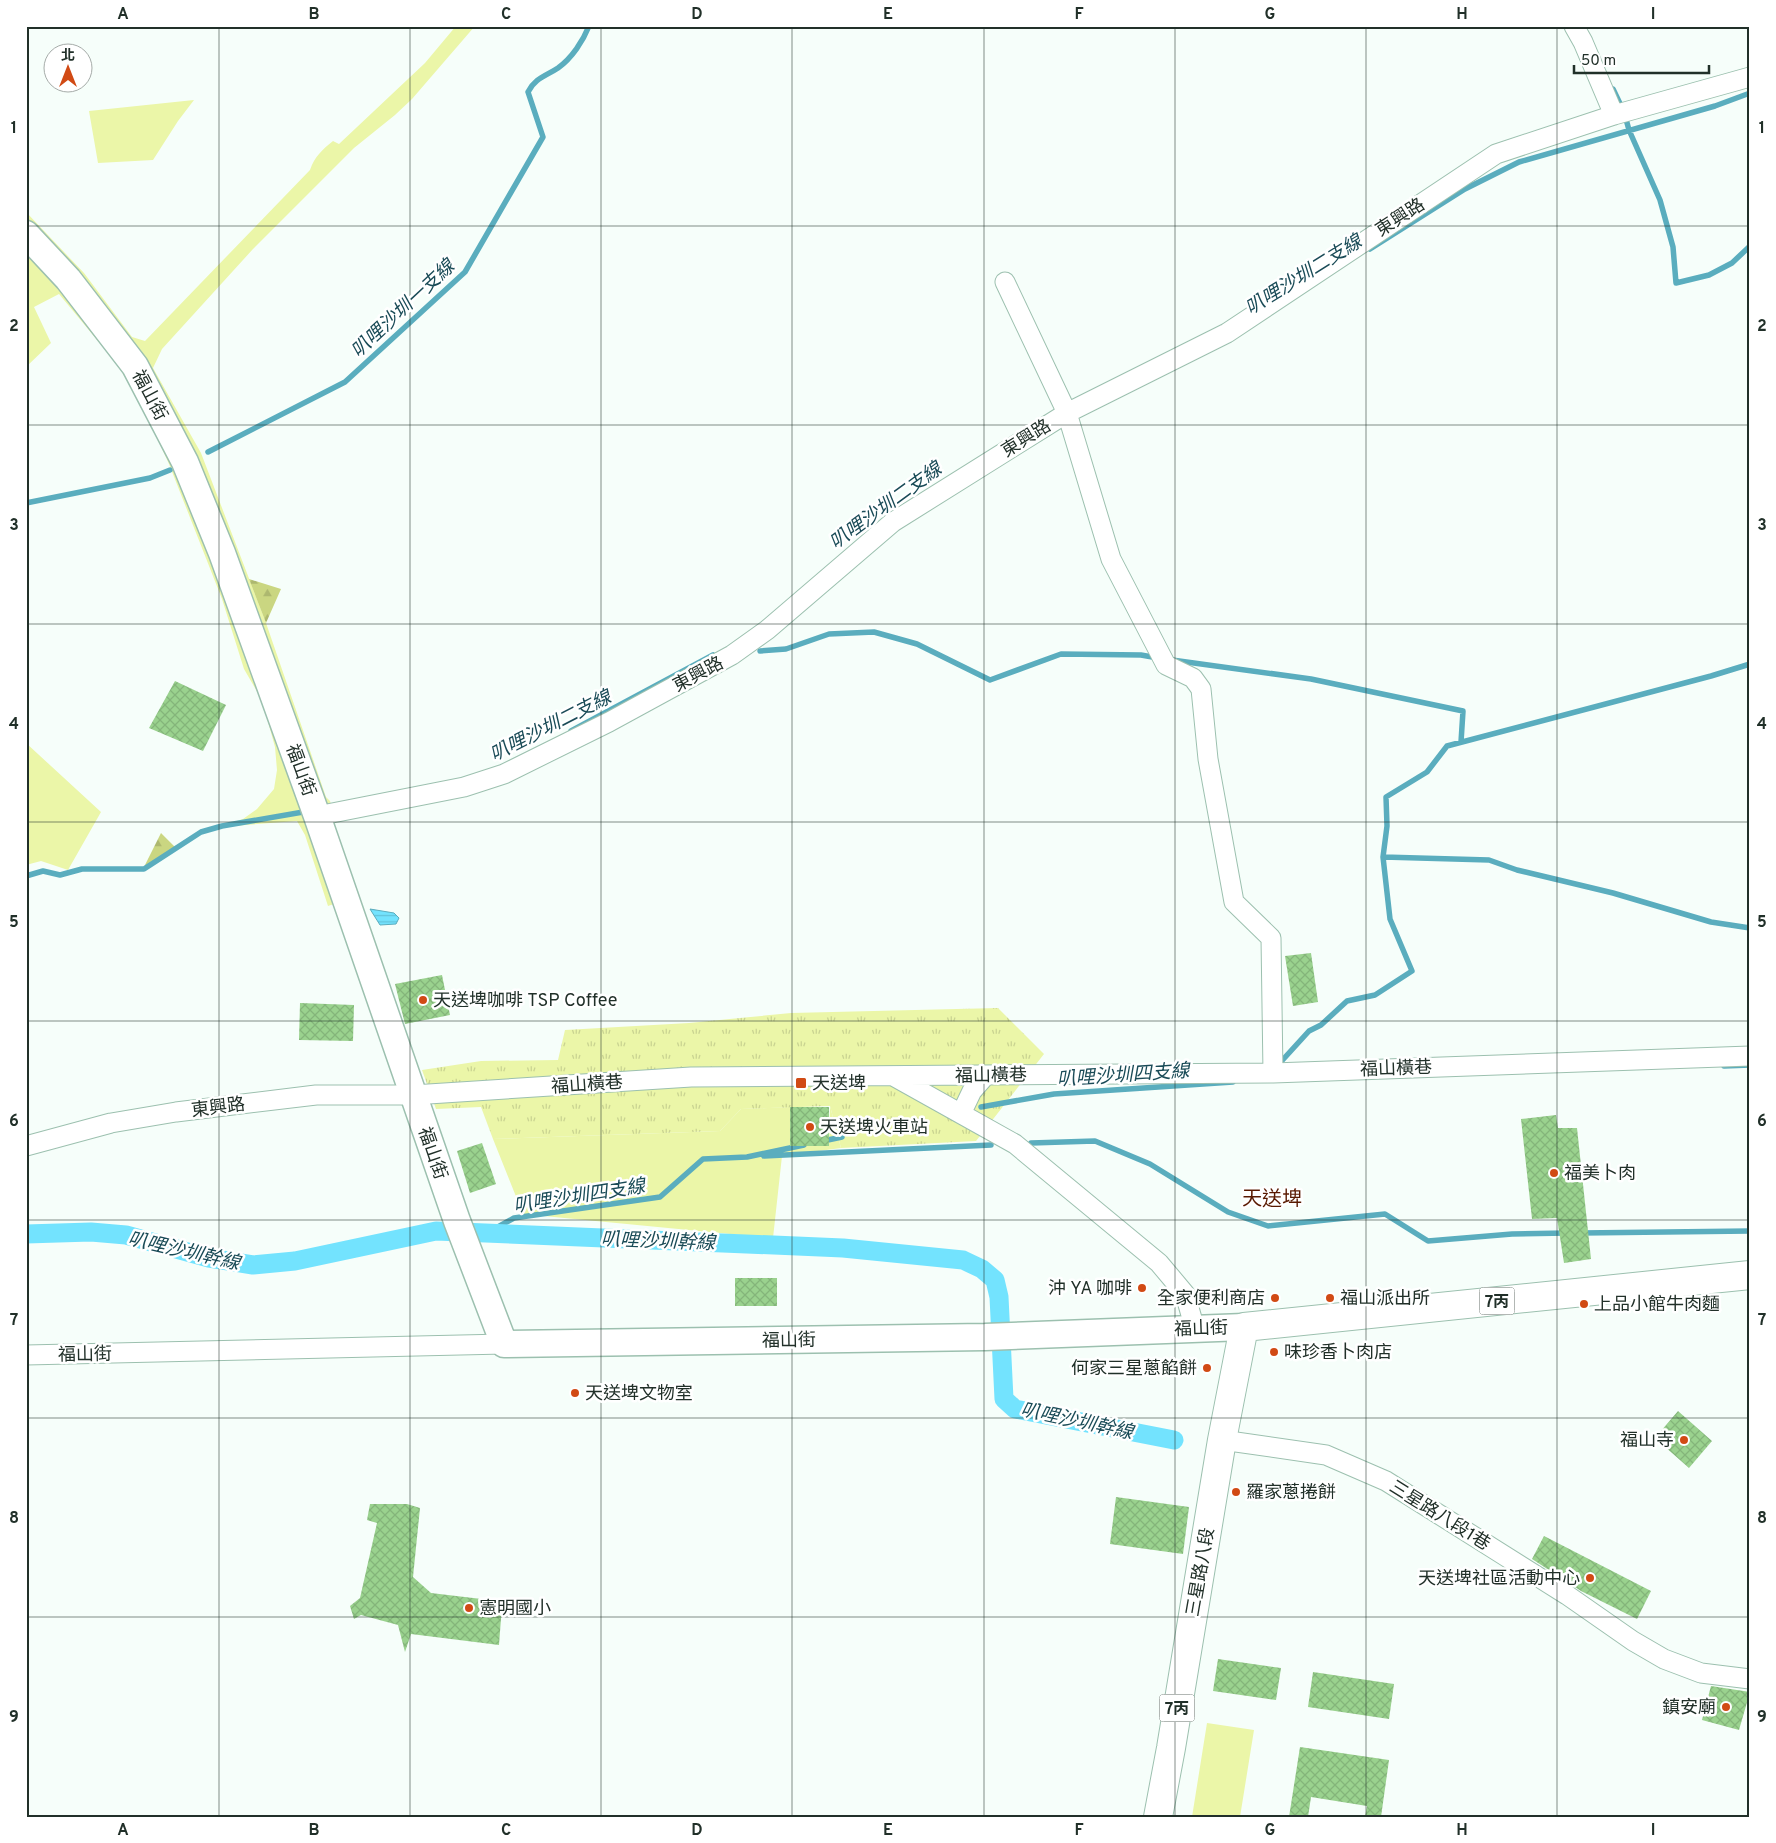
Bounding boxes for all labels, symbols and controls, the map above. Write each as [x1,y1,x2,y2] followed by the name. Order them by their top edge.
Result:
[117,5,129,25] text: A
[308,5,320,25] text: B
[501,5,511,25] text: C
[691,5,703,25] text: D
[883,5,893,25] text: E
[1074,5,1084,25] text: F
[1265,5,1275,25] text: G
[1456,5,1468,25] text: H
[1651,5,1655,25] text: I
[42,42,92,92] north arrow
[1574,42,1708,74] scale bar
[61,48,75,65] text: 北
[1581,52,1616,71] text: 50 m
[11,119,17,139] text: 1
[1759,119,1765,139] text: 1
[1372,194,1430,243] street label: 東興路
[1241,229,1369,321] water label: 叭哩沙圳二支線
[347,254,462,364] water label: 叭哩沙圳一支線
[9,317,19,337] text: 2
[1757,317,1767,337] text: 2
[126,366,172,425] street label: 福山街
[998,415,1056,463] street label: 東興路
[825,457,949,555] water label: 叭哩沙圳二支線
[9,516,19,536] text: 3
[1757,516,1767,536] text: 3
[669,652,728,698] street label: 東興路
[486,685,617,768] water label: 叭哩沙圳二支線
[9,715,19,735] text: 4
[1757,715,1767,735] text: 4
[280,741,320,800] street label: 福山街
[9,913,19,933] text: 5
[1757,913,1767,933] text: 5
[433,990,618,1013] place label: 天送埤咖啡 TSP Coffee
[417,994,429,1006] marker: 天送埤咖啡 TSP Coffee
[1360,1057,1432,1082] street label: 福山橫巷
[1056,1059,1192,1093] water label: 叭哩沙圳四支線
[955,1064,1027,1089] street label: 福山橫巷
[550,1072,624,1099] street label: 福山橫巷
[812,1073,866,1096] place label: 天送埤
[794,1076,808,1090] marker: 天送埤
[190,1094,246,1123] street label: 東興路
[9,1112,19,1132] text: 6
[1757,1112,1767,1132] text: 6
[820,1117,928,1140] place label: 天送埤火車站
[804,1121,816,1133] marker: 天送埤火車站
[412,1124,451,1183] street label: 福山街
[1564,1163,1636,1186] place label: 福美卜肉
[1548,1167,1560,1179] marker: 福美卜肉
[512,1174,649,1219] water label: 叭哩沙圳四支線
[1242,1187,1302,1213] district label: 天送埤
[125,1227,244,1277] water label: 叭哩沙圳幹線
[601,1228,717,1256] water label: 叭哩沙圳幹線
[1048,1278,1132,1301] place label: 沖 YA 咖啡
[1136,1282,1148,1294] marker: 沖 YA 咖啡
[1157,1288,1265,1311] place label: 全家便利商店
[1340,1288,1430,1311] place label: 福山派出所
[1480,1288,1514,1314] road number: 7丙
[1269,1292,1281,1304] marker: 全家便利商店
[1324,1292,1336,1304] marker: 福山派出所
[1594,1294,1720,1317] place label: 上品小館牛肉麵
[1578,1298,1590,1310] marker: 上品小館牛肉麵
[10,1311,18,1331] text: 7
[1758,1311,1766,1331] text: 7
[1174,1317,1228,1342] street label: 福山街
[762,1330,816,1353] street label: 福山街
[1284,1342,1392,1365] place label: 味珍香卜肉店
[58,1344,112,1367] street label: 福山街
[1268,1346,1280,1358] marker: 味珍香卜肉店
[1071,1358,1197,1381] place label: 何家三星蔥餡餅
[1201,1362,1213,1374] marker: 何家三星蔥餡餅
[585,1383,693,1406] place label: 天送埤文物室
[569,1387,581,1399] marker: 天送埤文物室
[1018,1398,1137,1446] water label: 叭哩沙圳幹線
[1620,1430,1674,1453] place label: 福山寺
[1678,1434,1690,1446] marker: 福山寺
[1384,1476,1494,1556] street label: 三星路八段1巷
[1246,1482,1336,1505] place label: 羅家蔥捲餅
[1230,1486,1242,1498] marker: 羅家蔥捲餅
[9,1509,19,1529] text: 8
[1757,1509,1767,1529] text: 8
[1182,1526,1221,1619] street label: 三星路八段
[1418,1568,1580,1591] place label: 天送埤社區活動中心
[1584,1572,1596,1584] marker: 天送埤社區活動中心
[479,1598,551,1621] place label: 憲明國小
[463,1602,475,1614] marker: 憲明國小
[1160,1695,1194,1722] road number: 7丙
[1662,1697,1716,1720] place label: 鎮安廟
[1720,1701,1732,1713] marker: 鎮安廟
[9,1708,19,1728] text: 9
[1757,1708,1767,1728] text: 9
[117,1821,129,1841] text: A
[308,1821,320,1841] text: B
[501,1821,511,1841] text: C
[691,1821,703,1841] text: D
[883,1821,893,1841] text: E
[1074,1821,1084,1841] text: F
[1265,1821,1275,1841] text: G
[1456,1821,1468,1841] text: H
[1651,1821,1655,1841] text: I

